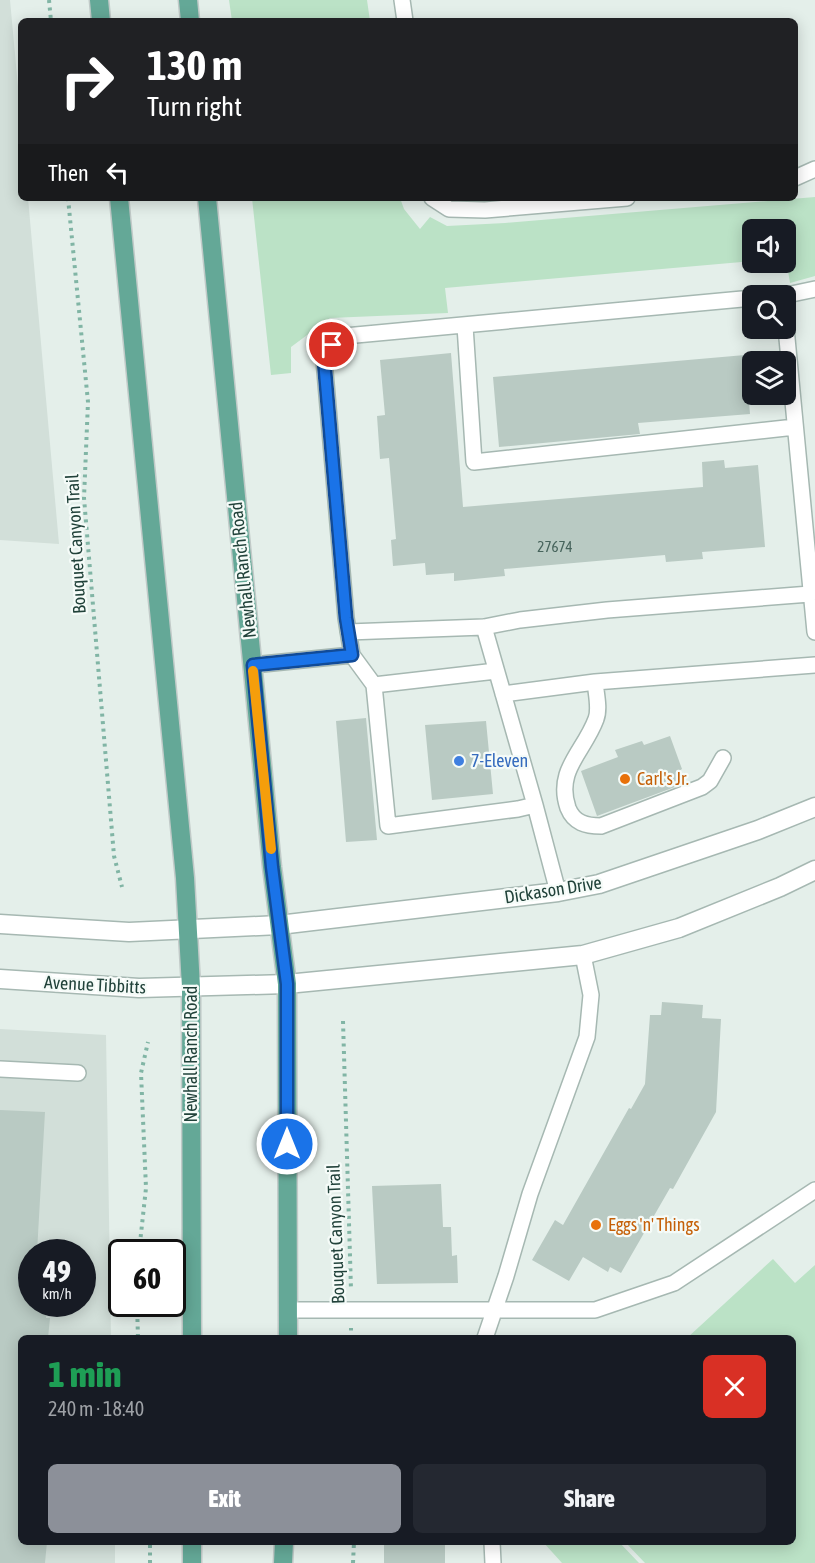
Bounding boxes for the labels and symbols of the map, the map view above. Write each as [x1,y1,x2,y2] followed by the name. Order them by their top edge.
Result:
[306,319,357,370] pin
[61,473,90,614] street label: Bouquet Canyon Trail
[225,501,260,639] street label: Newhall Ranch Road
[537,538,573,555] house number: 27674
[471,750,528,771] place label: 7-Eleven
[452,754,466,768] marker: 7-Eleven
[637,768,689,789] place label: Carl's Jr.
[618,772,632,786] marker: Carl's Jr.
[503,871,603,908] street label: Dickason Drive
[44,971,146,998] street label: Avenue Tibbitts
[180,986,201,1122] street label: Newhall Ranch Road
[255,1112,319,1176] position arrow
[323,1164,348,1304] street label: Bouquet Canyon Trail
[608,1214,700,1235] place label: Eggs 'n' Things
[589,1218,603,1232] marker: Eggs 'n' Things
[108,1239,186,1317] speed limit sign: 60

